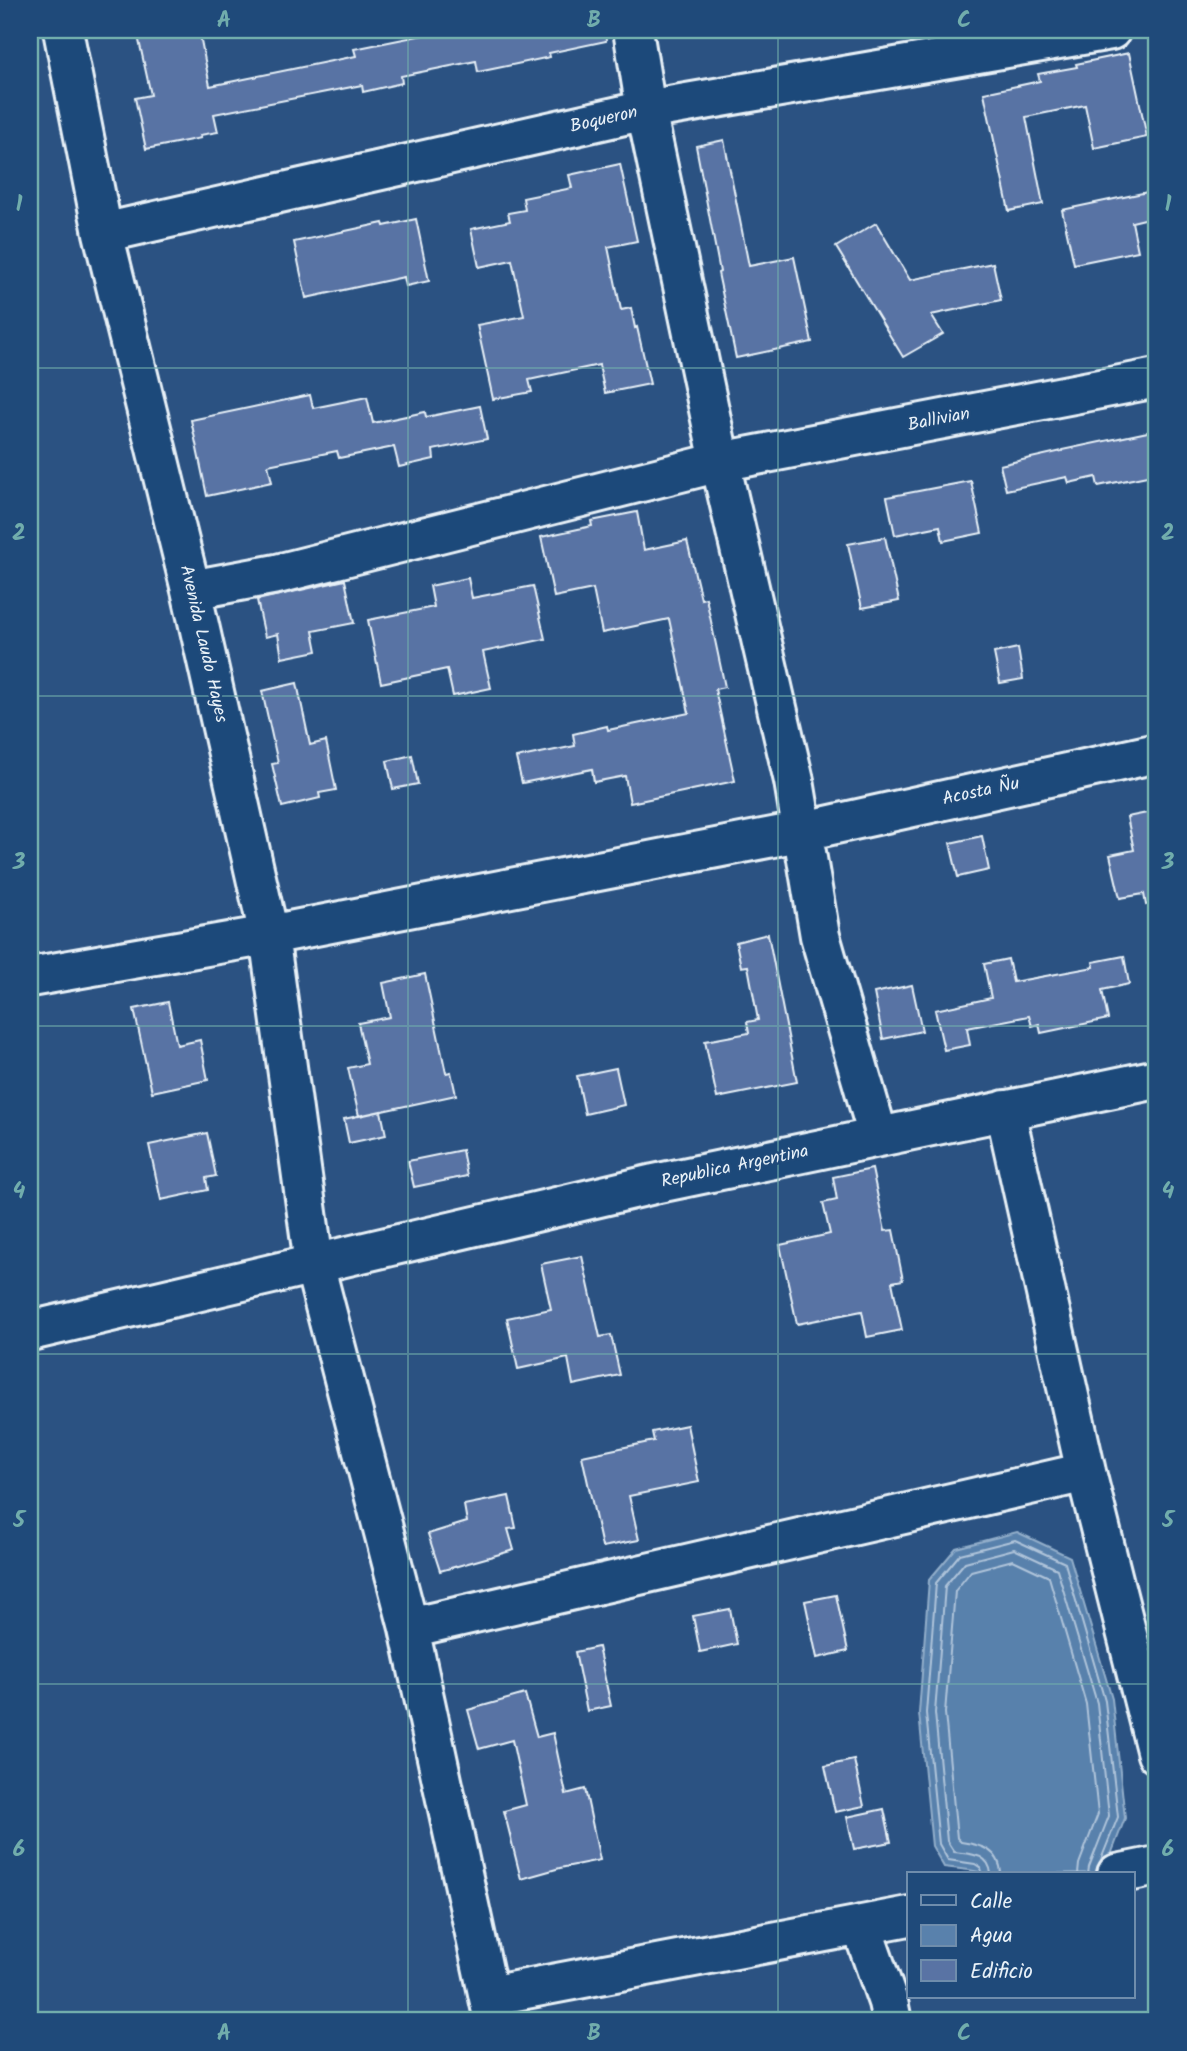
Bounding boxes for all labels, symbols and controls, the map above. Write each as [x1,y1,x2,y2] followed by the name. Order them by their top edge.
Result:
[217,3,231,39] text: A
[587,3,601,39] text: B
[957,3,971,39] text: C
[567,98,641,142] street label: Boqueron
[16,187,23,223] text: 1
[1165,187,1172,223] text: 1
[905,400,973,440] street label: Ballivian
[12,516,26,552] text: 2
[1161,516,1175,552] text: 2
[171,562,235,726] street label: Avenida Laudo Hayes
[940,770,1023,814] street label: Acosta Ñu
[12,845,26,881] text: 3
[1161,845,1175,881] text: 3
[659,1137,811,1197] street label: Republica Argentina
[13,1174,26,1210] text: 4
[1162,1174,1175,1210] text: 4
[12,1503,27,1539] text: 5
[1161,1503,1176,1539] text: 5
[13,1832,25,1868] text: 6
[1162,1832,1174,1868] text: 6
[907,1872,1134,1998] legend
[970,1886,1013,1919] text: Calle
[970,1920,1013,1953] text: Agua
[970,1956,1033,1989] text: Edificio
[217,2016,231,2051] text: A
[587,2016,601,2051] text: B
[957,2016,971,2051] text: C

